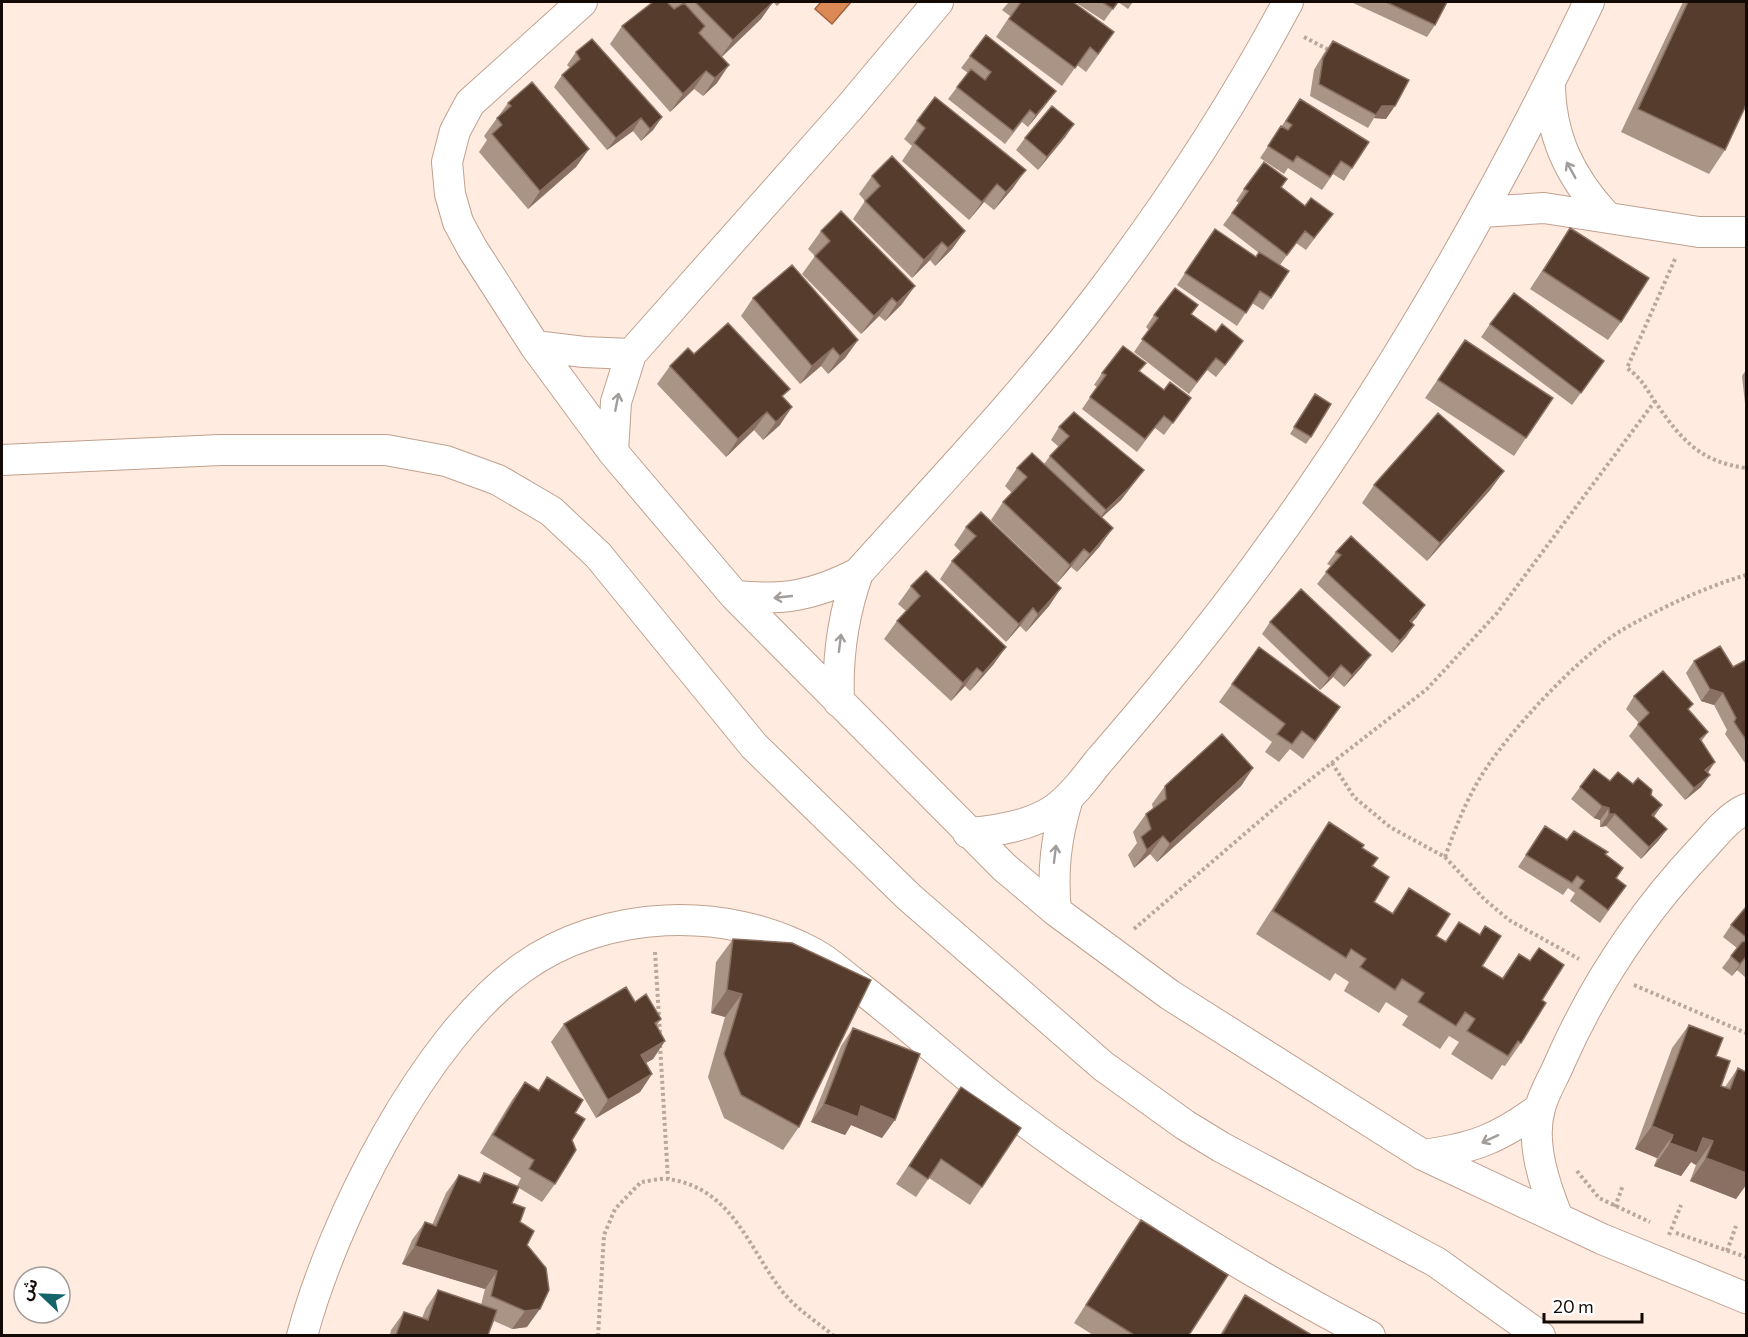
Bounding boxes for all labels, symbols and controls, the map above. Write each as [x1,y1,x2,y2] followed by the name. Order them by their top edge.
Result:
[1565,161,1576,179] one-way arrow
[612,393,623,412] one-way arrow
[774,592,794,603] one-way arrow
[835,634,846,654] one-way arrow
[1050,844,1061,864] one-way arrow
[1482,1134,1500,1146] one-way arrow
[12,1265,72,1325] north arrow
[15,1275,42,1303] text: ش
[1544,1286,1642,1324] scale bar
[1553,1295,1594,1317] text: 20 m

